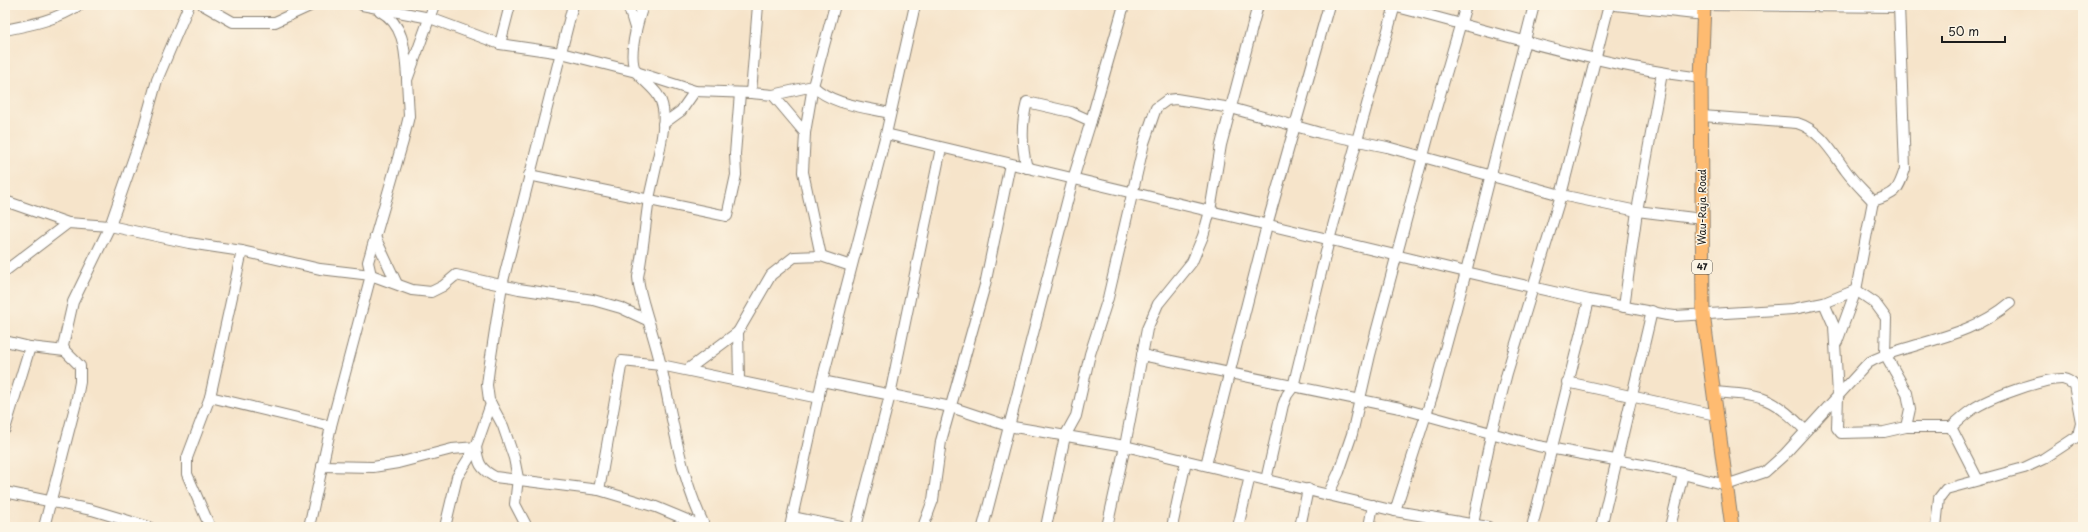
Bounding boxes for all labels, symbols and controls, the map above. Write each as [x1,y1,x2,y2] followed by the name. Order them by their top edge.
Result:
[1942,18,2005,44] scale bar
[1948,22,1979,40] text: 50 m
[1694,169,1709,245] street label: Wau-Raja Road
[1692,260,1712,274] road number: 47

